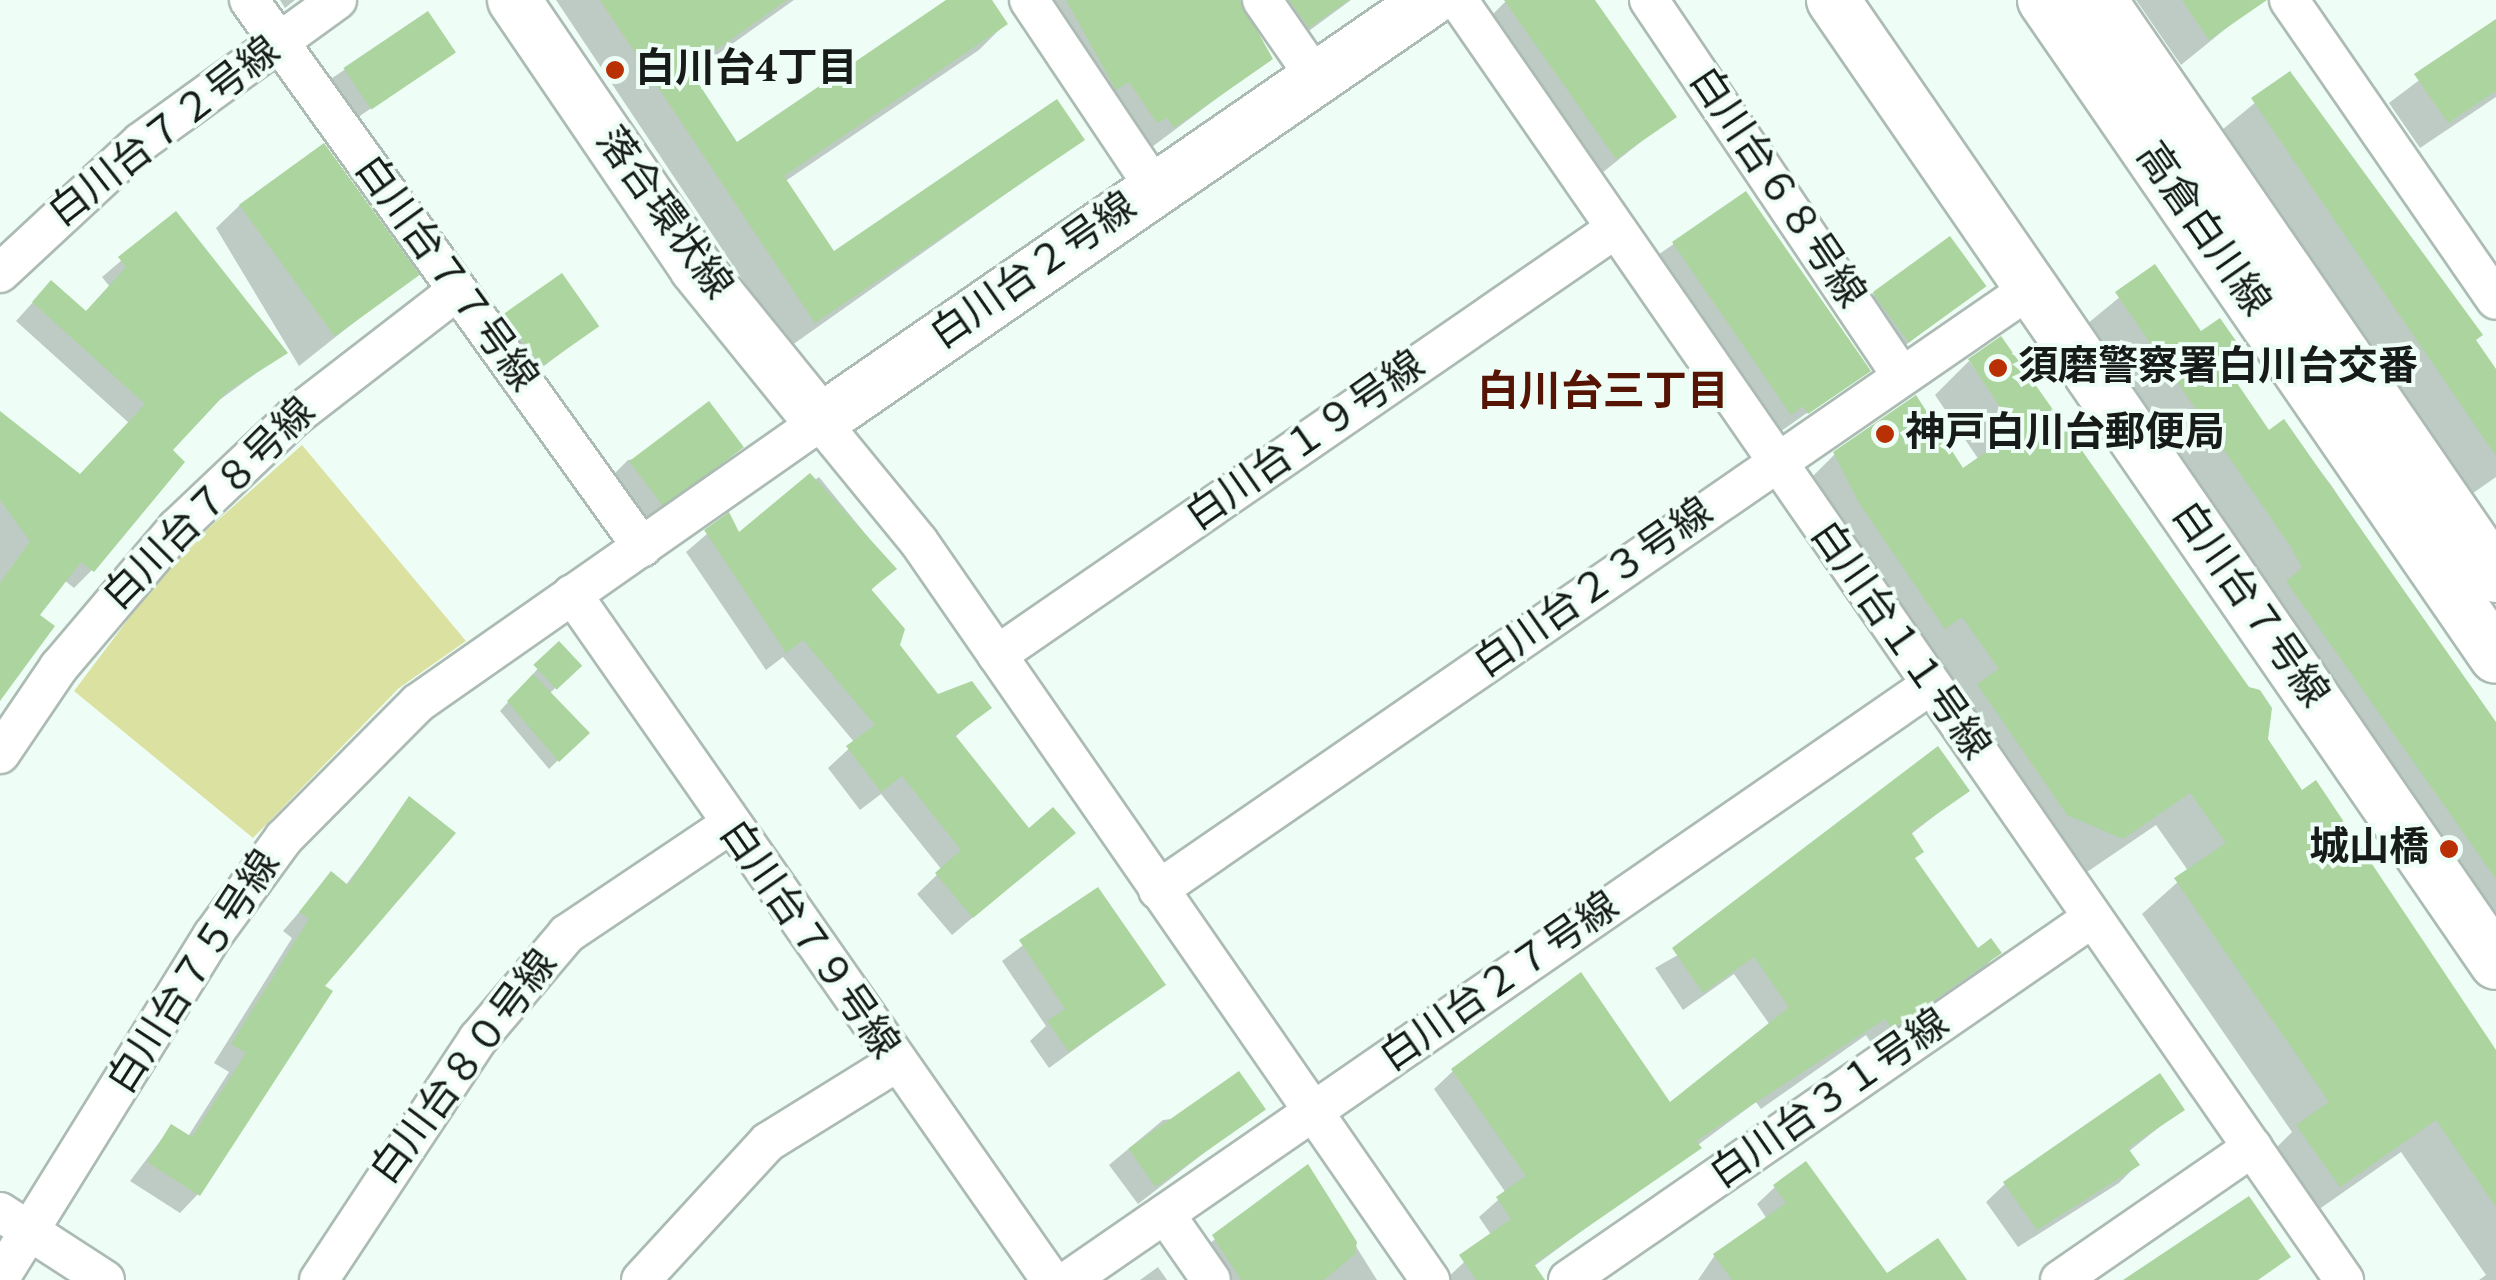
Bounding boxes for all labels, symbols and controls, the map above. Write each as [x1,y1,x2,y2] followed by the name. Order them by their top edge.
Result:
[40,28,290,238] street label: 白川台７２号線
[635,46,857,94] place label: 白川台4丁目
[604,59,626,81] marker: 白川台4丁目
[1678,59,1874,317] street label: 白川台６８号線
[585,119,741,309] street label: 落合環状線
[2125,134,2279,326] street label: 高倉白川線
[343,147,547,401] street label: 白川台７７号線
[922,184,1146,360] street label: 白川台２号線
[1178,342,1434,542] street label: 白川台１９号線
[2018,344,2418,392] place label: 須磨警察署白川台交番
[1987,357,2009,379] marker: 須磨警察署白川台交番
[1477,368,1729,418] district label: 白川台三丁目
[94,389,326,621] street label: 白川台７８号線
[1905,410,2225,458] place label: 神戸白川台郵便局
[1874,423,1896,445] marker: 神戸白川台郵便局
[1466,489,1722,689] street label: 白川台２３号線
[2161,493,2337,717] street label: 白川台７号線
[1799,513,1999,769] street label: 白川台１１号線
[708,812,908,1068] street label: 白川台７９号線
[2309,825,2429,873] place label: 城山橋
[2438,838,2460,860] marker: 城山橋
[99,843,291,1103] street label: 白川台７５号線
[1372,883,1628,1083] street label: 白川台２７号線
[362,942,568,1194] street label: 白川台８０号線
[1702,1000,1958,1200] street label: 白川台３１号線

